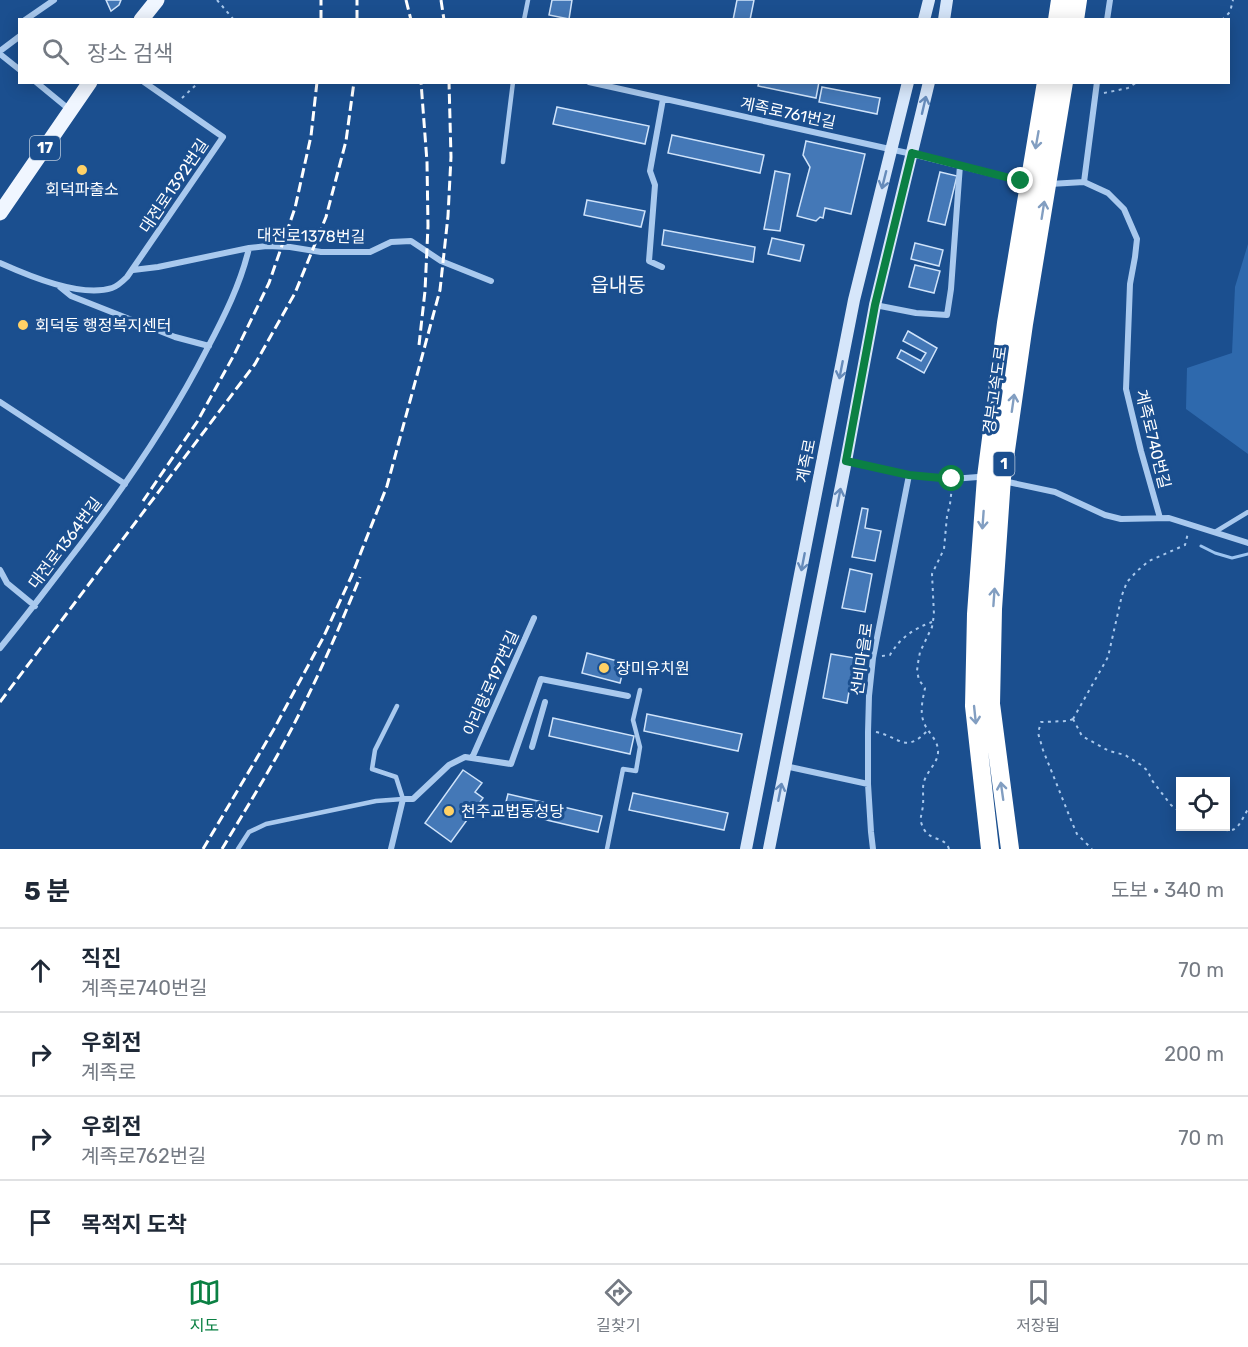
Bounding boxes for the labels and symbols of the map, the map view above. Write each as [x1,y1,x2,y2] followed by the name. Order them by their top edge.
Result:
[738,94,838,132] street label: 계족로761번길
[918,96,930,115] one-way arrow
[1031,130,1042,150] one-way arrow
[30,136,60,160] road number: 17
[136,136,212,236] street label: 대전로1392번길
[75,163,89,177] marker: 회덕파출소
[1007,167,1033,193] route end
[877,170,889,189] one-way arrow
[45,180,119,199] place label: 회덕파출소
[1038,201,1049,221] one-way arrow
[257,226,365,246] street label: 대전로1378번길
[590,273,646,297] district label: 읍내동
[35,316,171,335] place label: 회덕동 행정복지센터
[16,318,30,332] marker: 회덕동 행정복지센터
[979,345,1011,435] street label: 경부고속도로
[835,360,846,379] one-way arrow
[1132,388,1174,490] street label: 계족로740번길
[1007,393,1018,413] one-way arrow
[792,437,820,484] street label: 계족로
[994,452,1014,476] road number: 1
[938,465,964,491] route start
[834,488,845,508] one-way arrow
[24,493,106,593] street label: 대전로1364번길
[977,510,988,530] one-way arrow
[797,551,808,571] one-way arrow
[988,587,999,607] one-way arrow
[847,621,877,697] street label: 선비마을로
[459,628,523,738] street label: 아리랑로197번길
[616,659,690,678] place label: 장미유치원
[597,661,611,675] marker: 장미유치원
[970,704,981,724] one-way arrow
[775,782,786,802] one-way arrow
[997,782,1008,801] one-way arrow
[461,802,564,821] place label: 천주교법동성당
[442,804,456,818] marker: 천주교법동성당

